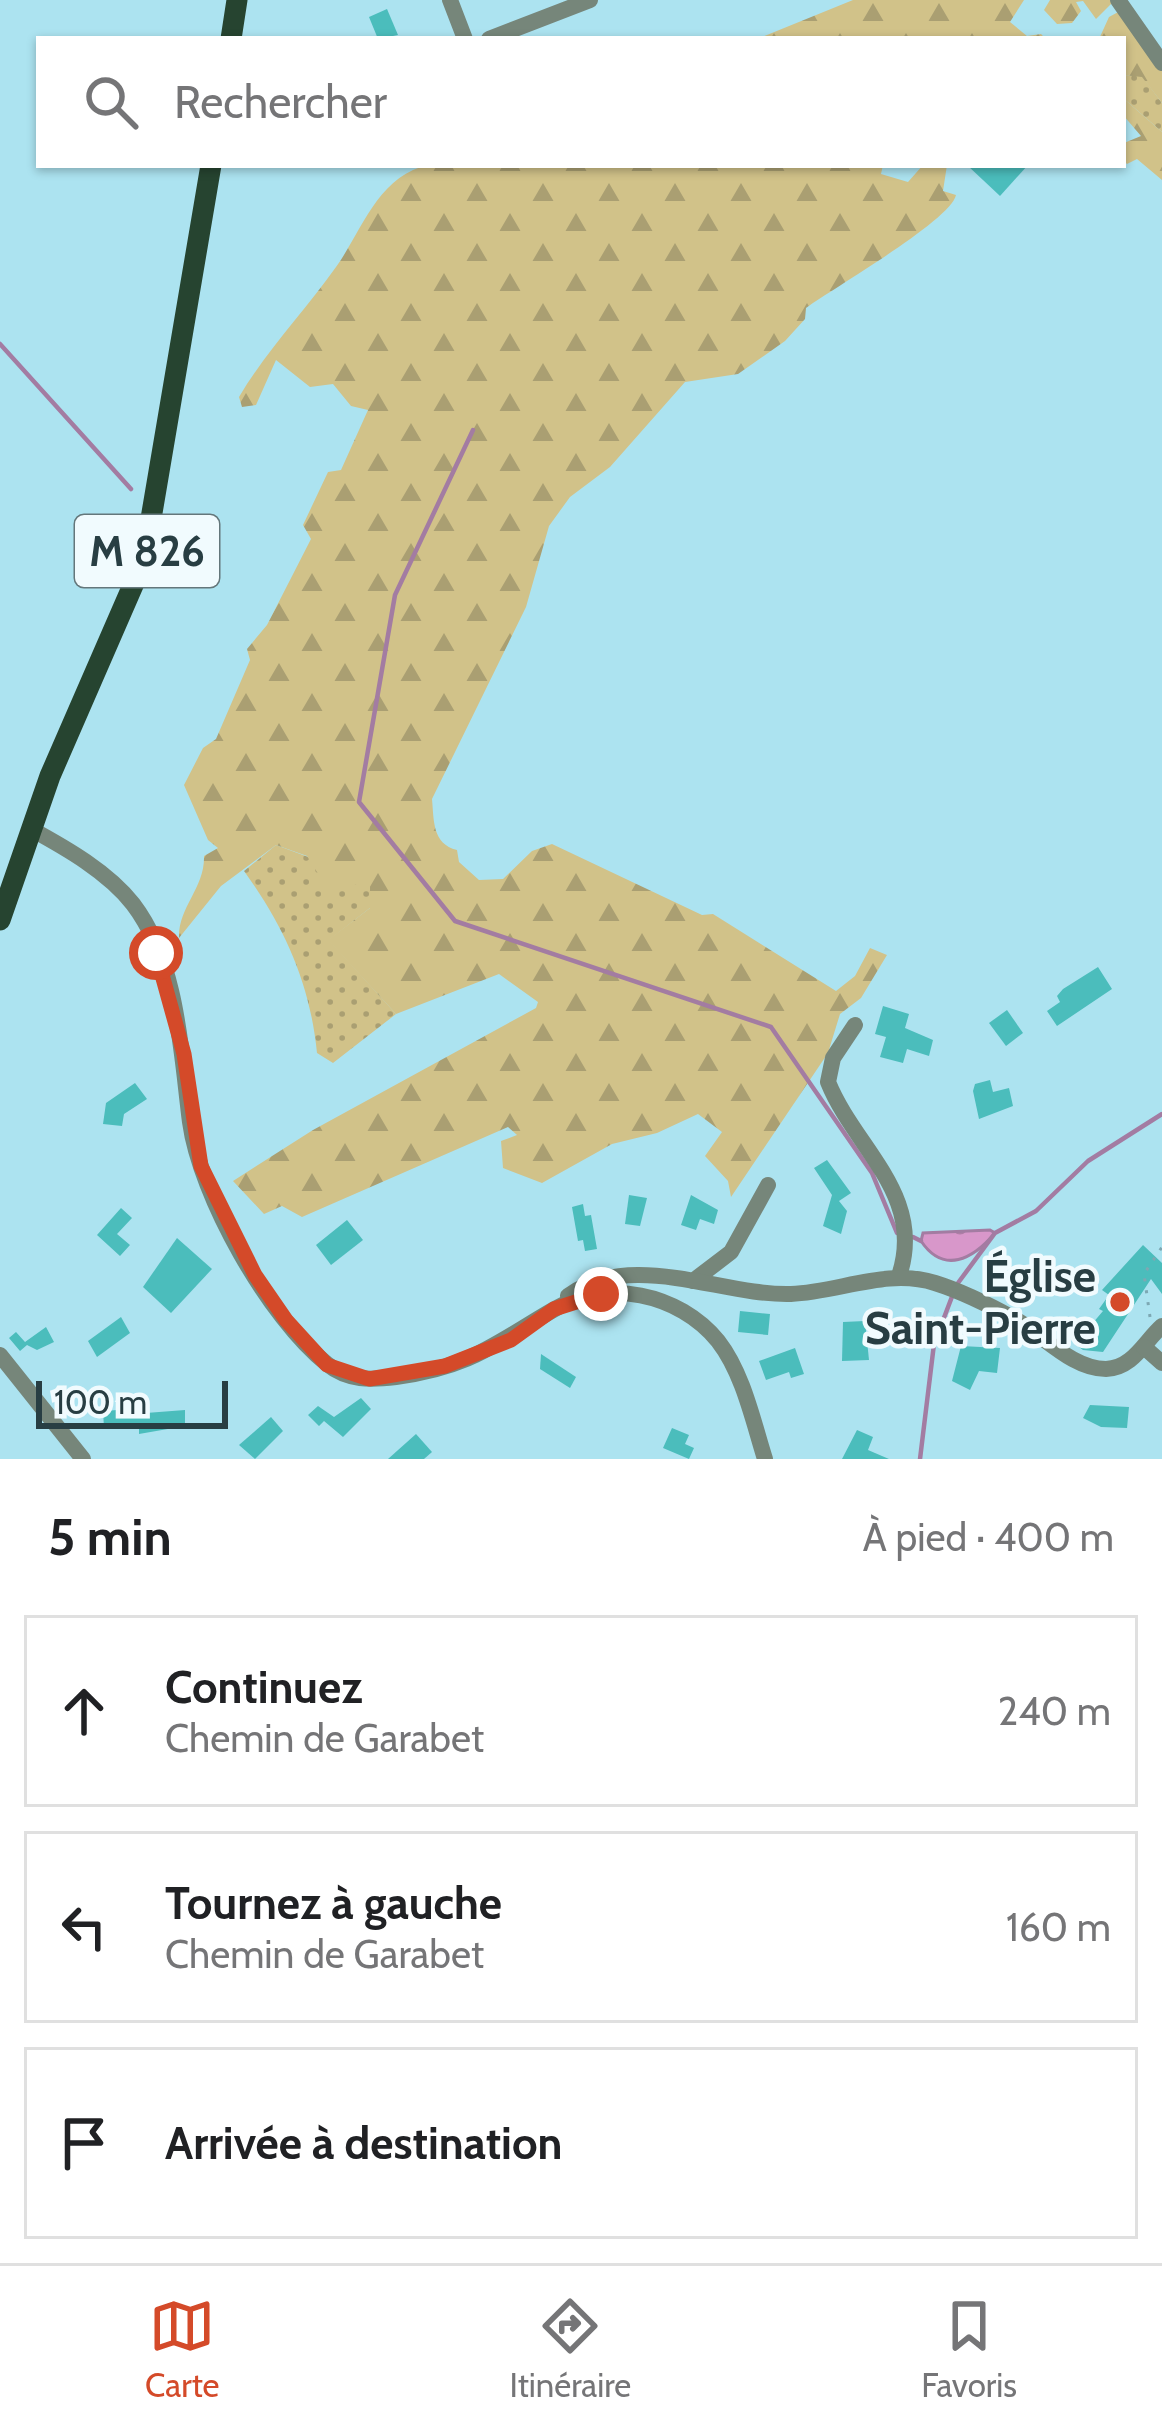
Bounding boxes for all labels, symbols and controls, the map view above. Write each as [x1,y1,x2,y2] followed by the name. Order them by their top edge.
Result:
[36,36,1126,168] search box
[78,69,144,135] icon: search
[174,75,387,129] text: Rechercher
[75,515,219,587] road number: M 826
[129,926,183,980] route start
[865,1249,1096,1355] place label: Église Saint-Pierre
[574,1267,628,1321] route end
[1107,1289,1133,1315] marker: Église Saint-Pierre
[36,1375,228,1428] scale bar
[54,1382,147,1422] text: 100 m
[48,1506,172,1568] text: 5 min
[863,1513,1114,1561] text: À pied · 400 m
[165,1660,362,1714] text: Continuez
[51,1678,117,1744] icon: ahead
[998,1687,1111,1735] text: 240 m
[165,1714,484,1762] text: Chemin de Garabet
[165,1876,502,1930] text: Tournez à gauche
[51,1894,117,1960] icon: left
[1006,1903,1111,1951] text: 160 m
[165,1930,484,1978] text: Chemin de Garabet
[51,2110,117,2176] icon: arrive
[165,2116,562,2170] text: Arrivée à destination
[145,2293,220,2405] tab: Carte
[510,2293,631,2405] tab: Itinéraire
[921,2293,1017,2405] tab: Favoris

